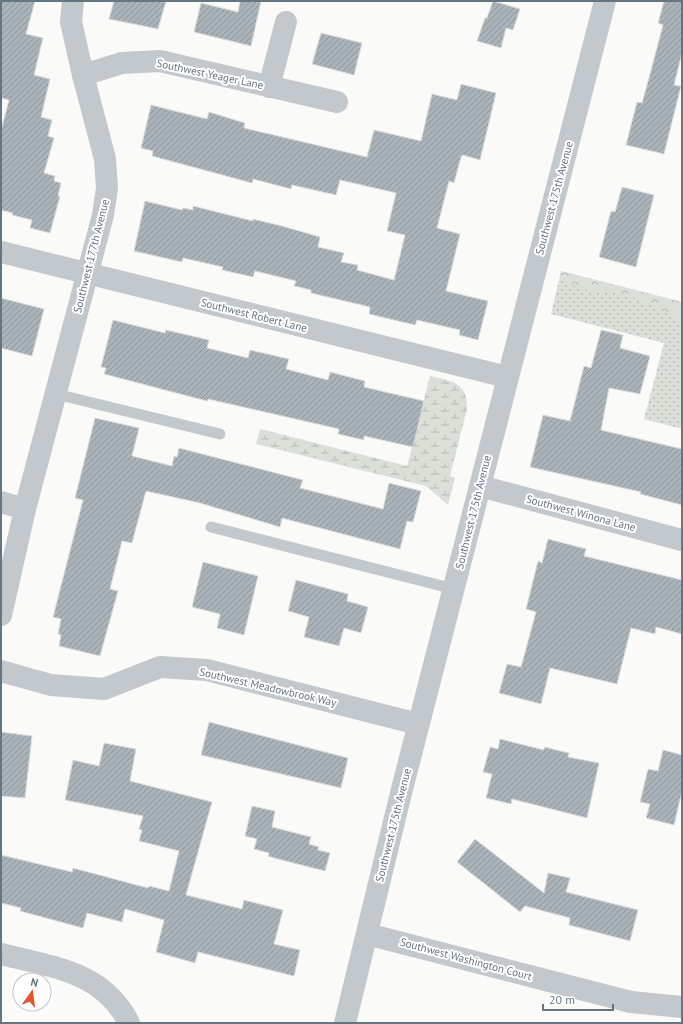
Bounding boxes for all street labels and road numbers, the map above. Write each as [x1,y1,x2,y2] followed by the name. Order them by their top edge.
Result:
[155,56,265,92] street label: Southwest Yeager Lane
[532,139,576,256] street label: Southwest 175th Avenue
[70,197,112,314] street label: Southwest 177th Avenue
[199,295,309,335] street label: Southwest Robert Lane
[452,453,494,570] street label: Southwest 175th Avenue
[525,492,638,534] street label: Southwest Winona Lane
[198,664,339,710] street label: Southwest Meadowbrook Way
[372,766,414,883] street label: Southwest 175th Avenue
[399,935,534,983] street label: Southwest Washington Court

